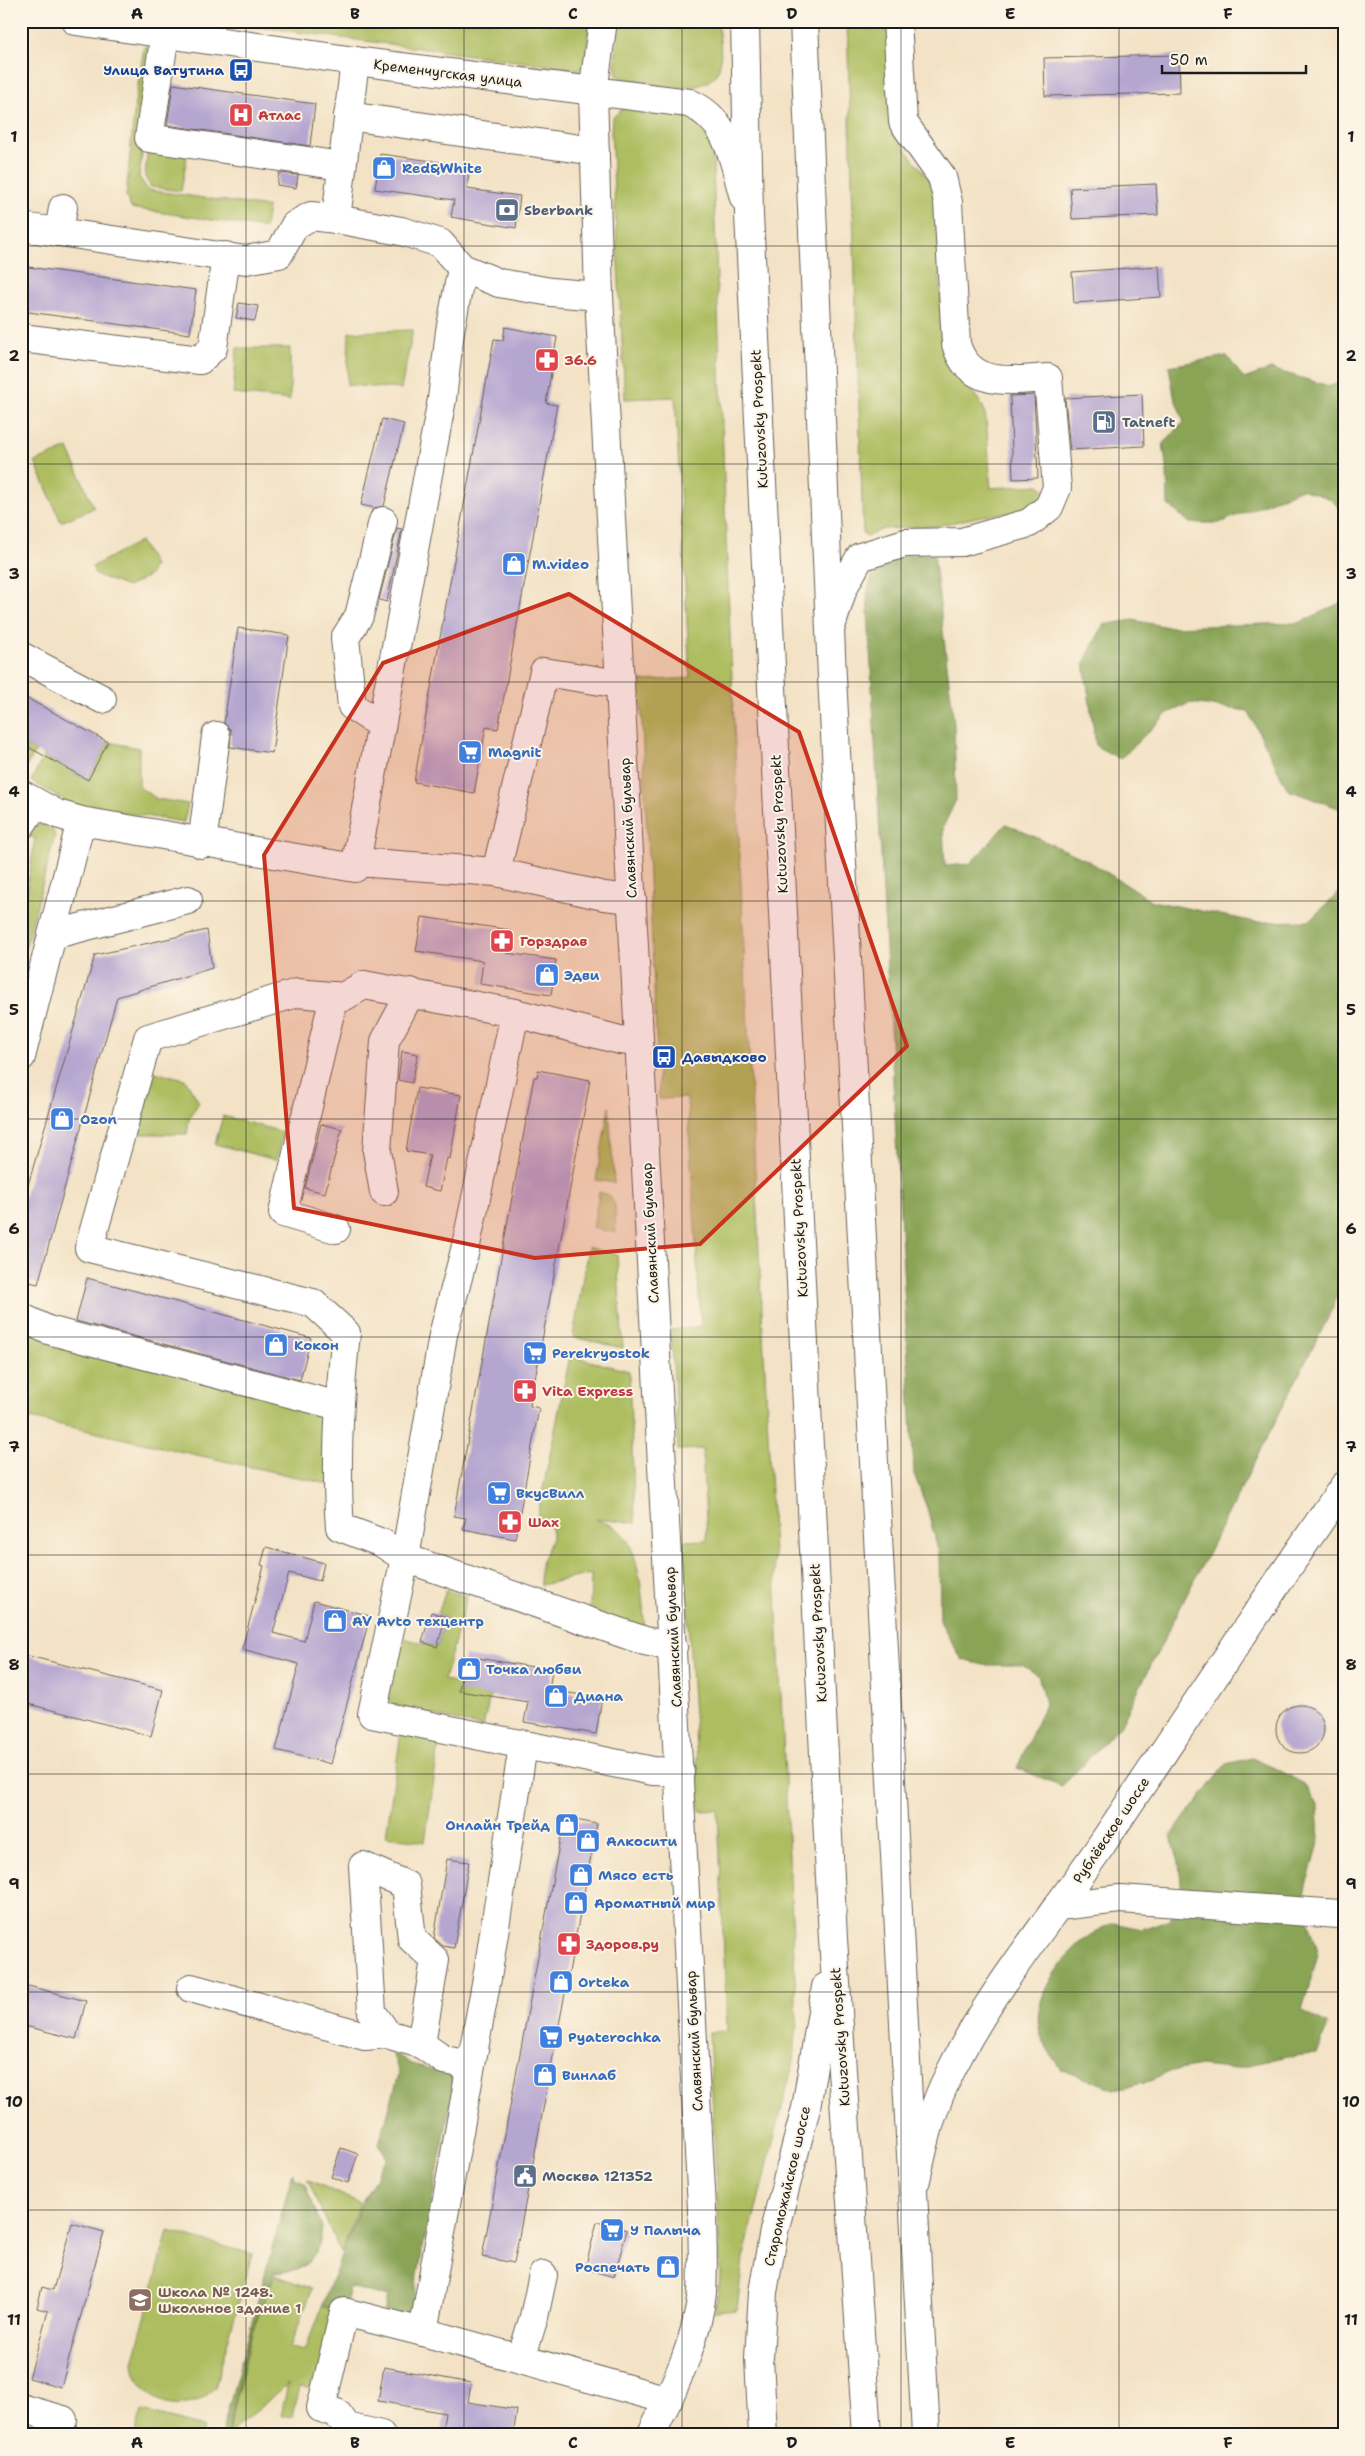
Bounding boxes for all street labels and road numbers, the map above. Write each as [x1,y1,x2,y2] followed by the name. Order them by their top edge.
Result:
[373,55,524,91] street label: Кременчугская улица
[746,349,772,489] street label: Kutuzovsky Prospekt
[766,754,792,894] street label: Kutuzovsky Prospekt
[615,757,641,899] street label: Славянский бульвар
[786,1158,812,1298] street label: Kutuzovsky Prospekt
[637,1162,663,1304] street label: Славянский бульвар
[805,1563,831,1703] street label: Kutuzovsky Prospekt
[660,1566,686,1708] street label: Славянский бульвар
[1069,1773,1153,1887] street label: Рублёвское шоссе
[826,1967,854,2107] street label: Kutuzovsky Prospekt
[681,1970,707,2112] street label: Славянский бульвар
[760,2104,814,2268] street label: Староможайское шоссе

